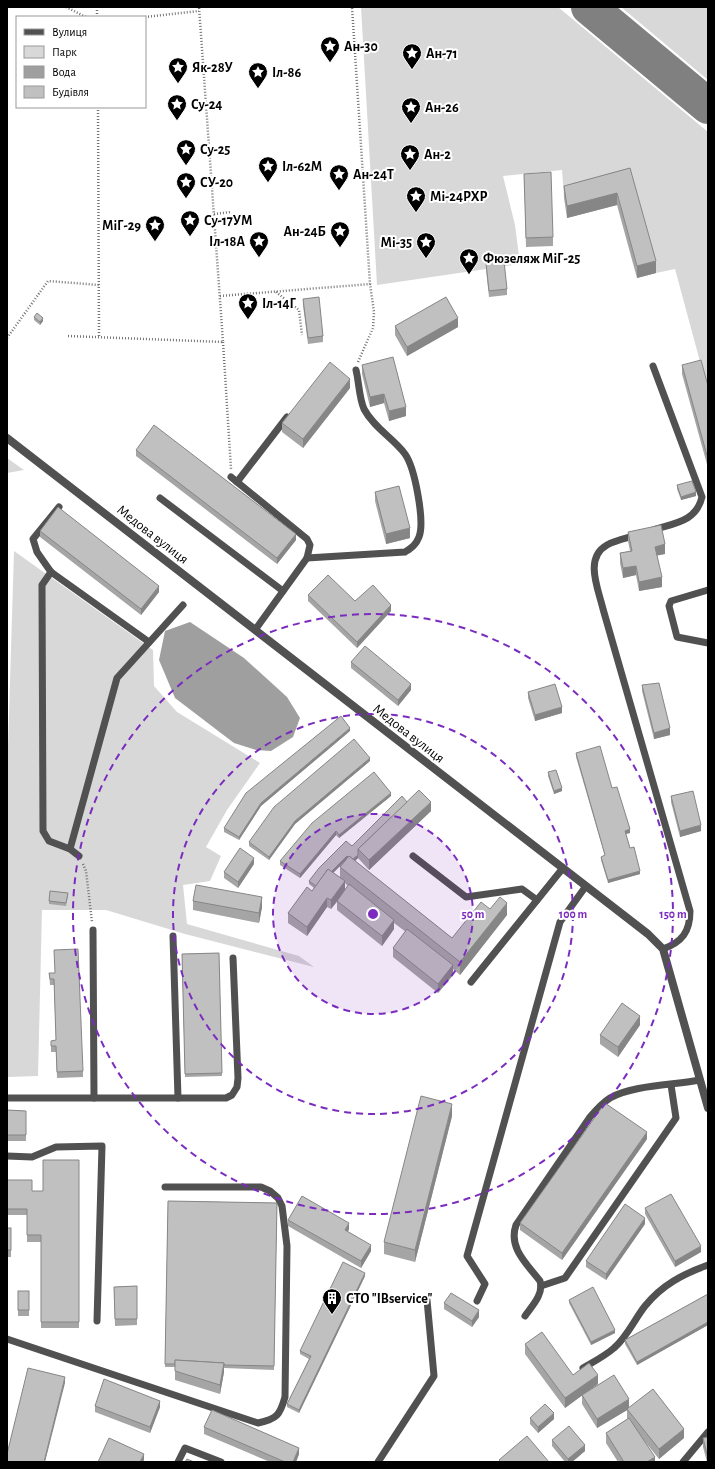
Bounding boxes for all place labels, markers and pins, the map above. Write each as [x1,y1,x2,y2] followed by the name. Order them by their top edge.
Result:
[319,35,341,63] place icon: Ан-30
[344,40,378,54] place label: Ан-30
[401,42,423,70] place icon: Ан-71
[426,47,457,61] place label: Ан-71
[167,56,189,84] place icon: Як-28У
[192,61,234,75] place label: Як-28У
[247,61,269,89] place icon: Іл-86
[272,66,301,80] place label: Іл-86
[166,93,188,121] place icon: Су-24
[400,96,422,124] place icon: Ан-26
[191,98,222,112] place label: Су-24
[425,101,459,115] place label: Ан-26
[175,138,197,166] place icon: Су-25
[200,143,230,157] place label: Су-25
[399,143,421,171] place icon: Ан-2
[424,148,451,162] place label: Ан-2
[257,155,279,183] place icon: Іл-62М
[282,160,322,174] place label: Іл-62М
[328,163,350,191] place icon: Ан-24Т
[353,168,394,182] place label: Ан-24Т
[175,171,197,199] place icon: СУ-20
[200,176,233,190] place label: СУ-20
[405,185,427,213] place icon: Мі-24РХР
[430,190,488,204] place label: Мі-24РХР
[179,209,201,237] place icon: Су-17УМ
[144,214,166,242] place icon: МіГ-29
[204,214,252,228] place label: Су-17УМ
[102,219,141,233] place label: МіГ-29
[329,220,351,248] place icon: Ан-24Б
[284,225,326,239] place label: Ан-24Б
[248,230,270,258] place icon: Іл-18А
[415,231,437,259] place icon: Мі-35
[209,235,246,249] place label: Іл-18А
[381,236,412,250] place label: Мі-35
[458,247,480,275] place icon: Фюзеляж МіГ-25
[483,252,580,266] place label: Фюзеляж МіГ-25
[237,292,259,320] place icon: Іл-14Г
[262,297,297,311] place label: Іл-14Г
[366,907,380,921] centre of rings
[321,1287,343,1315] building icon: СТО "IBservice"
[346,1292,433,1306] place label: СТО "IBservice"

